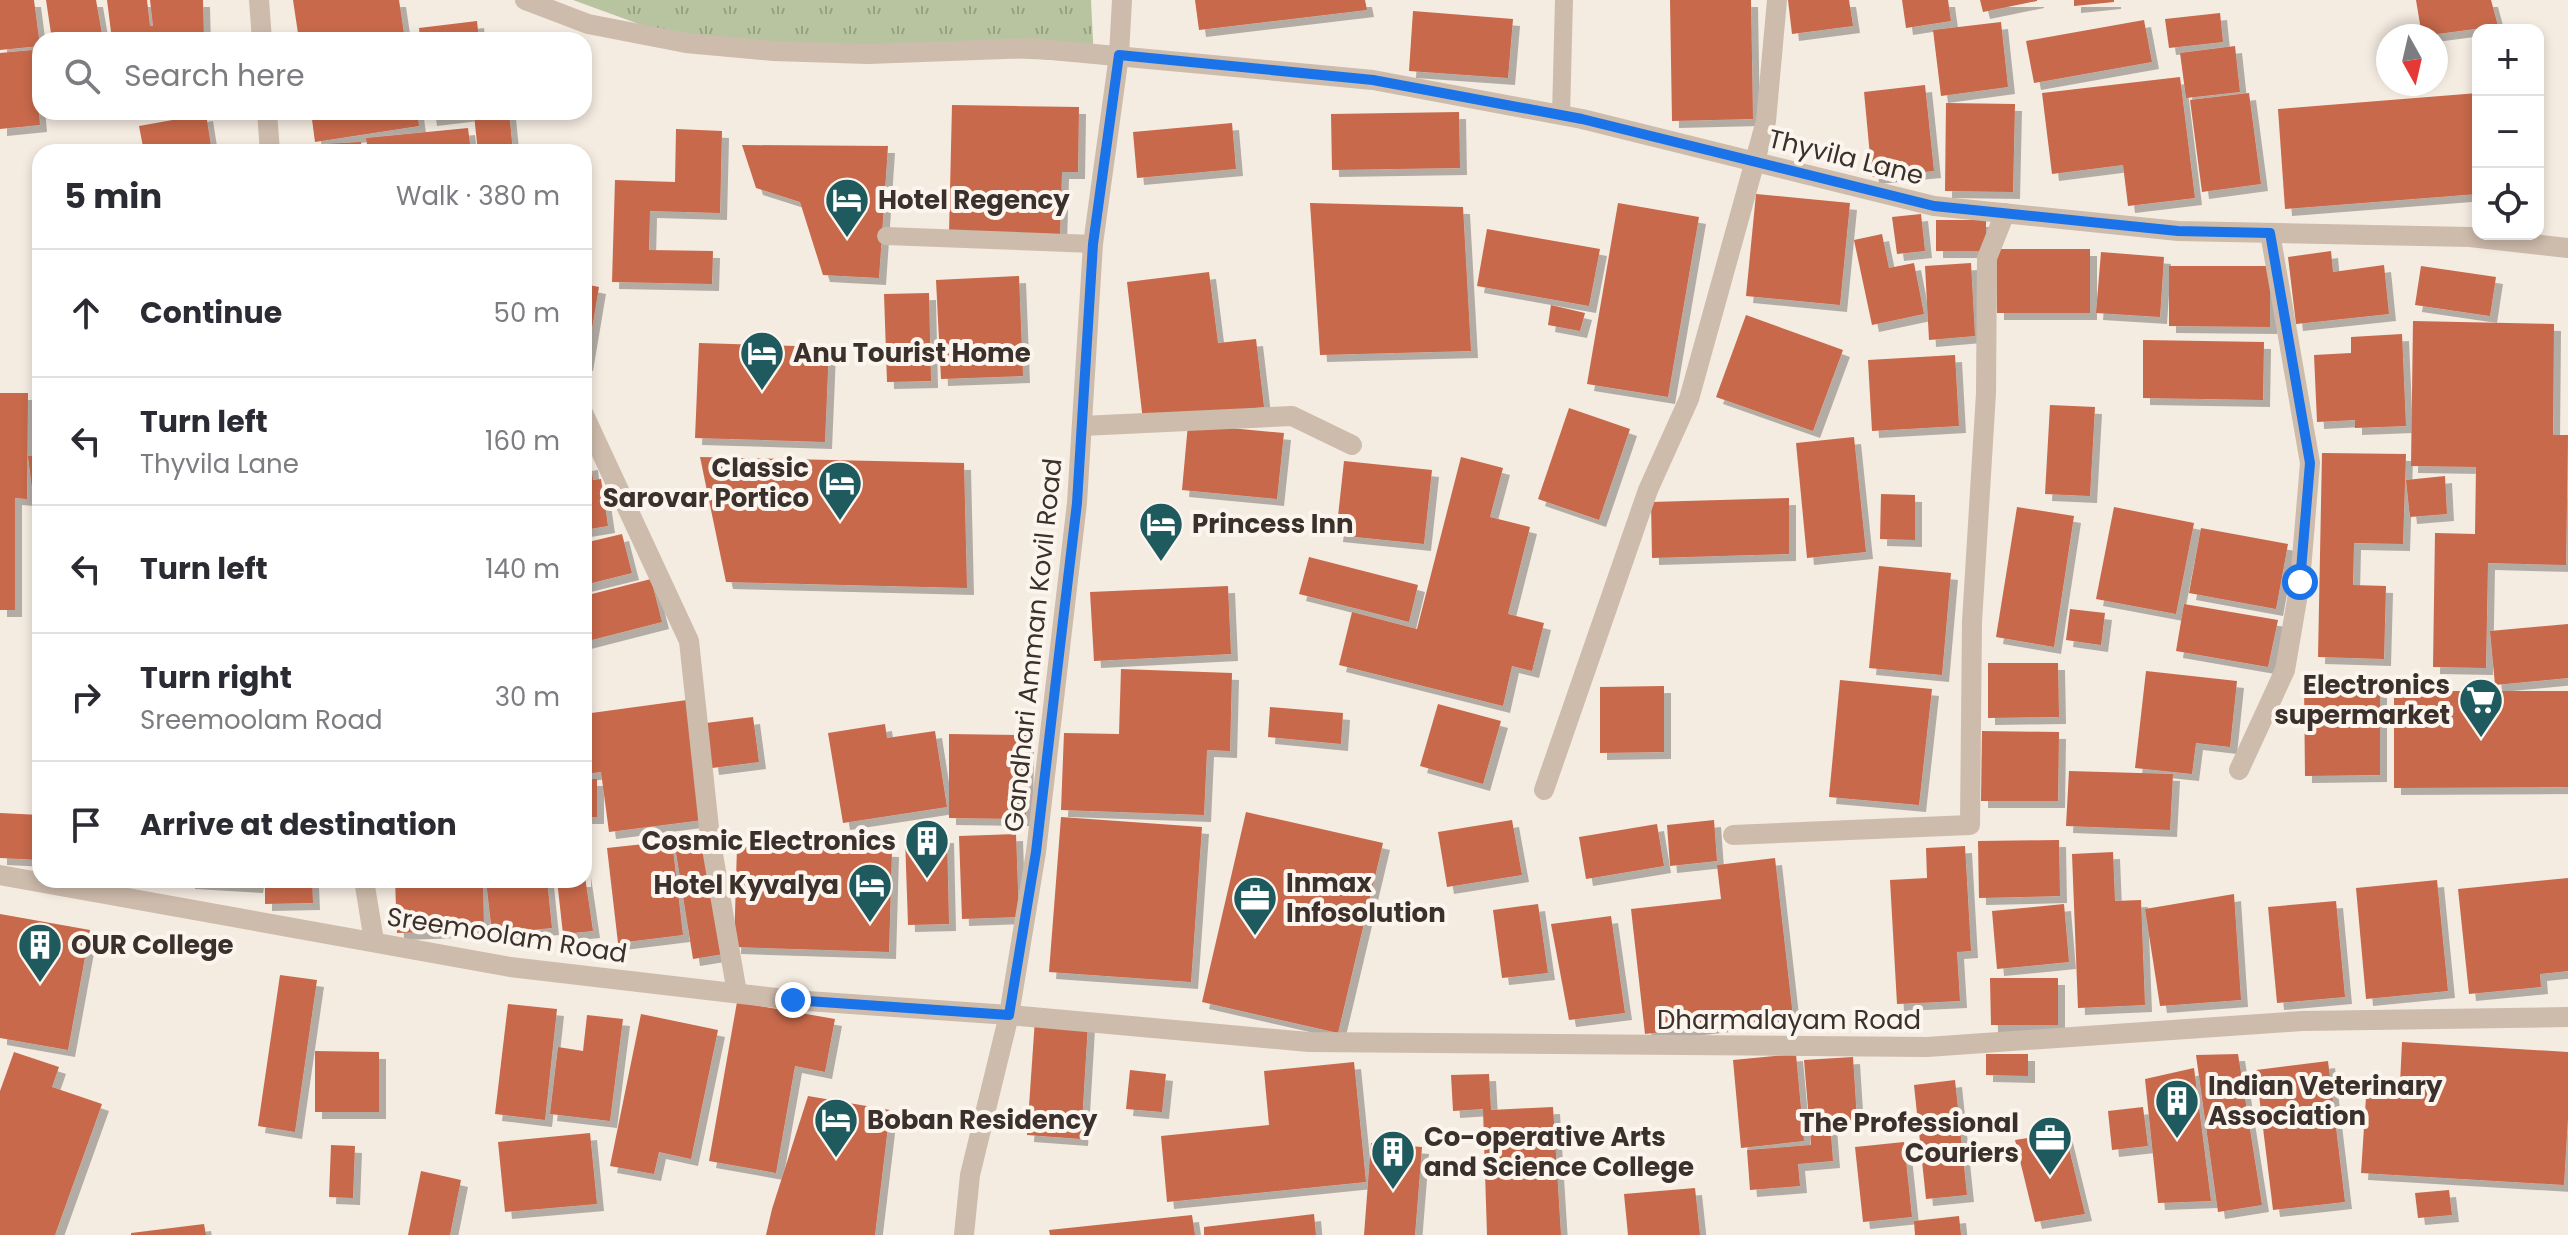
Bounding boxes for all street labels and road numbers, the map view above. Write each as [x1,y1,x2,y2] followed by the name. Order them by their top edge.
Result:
[1765,120,1927,194] street label: Thyvila Lane
[995,456,1071,834] street label: Gandhari Amman Kovil Road
[384,898,630,972] street label: Sreemoolam Road
[1657,1002,1921,1038] street label: Dharmalayam Road

